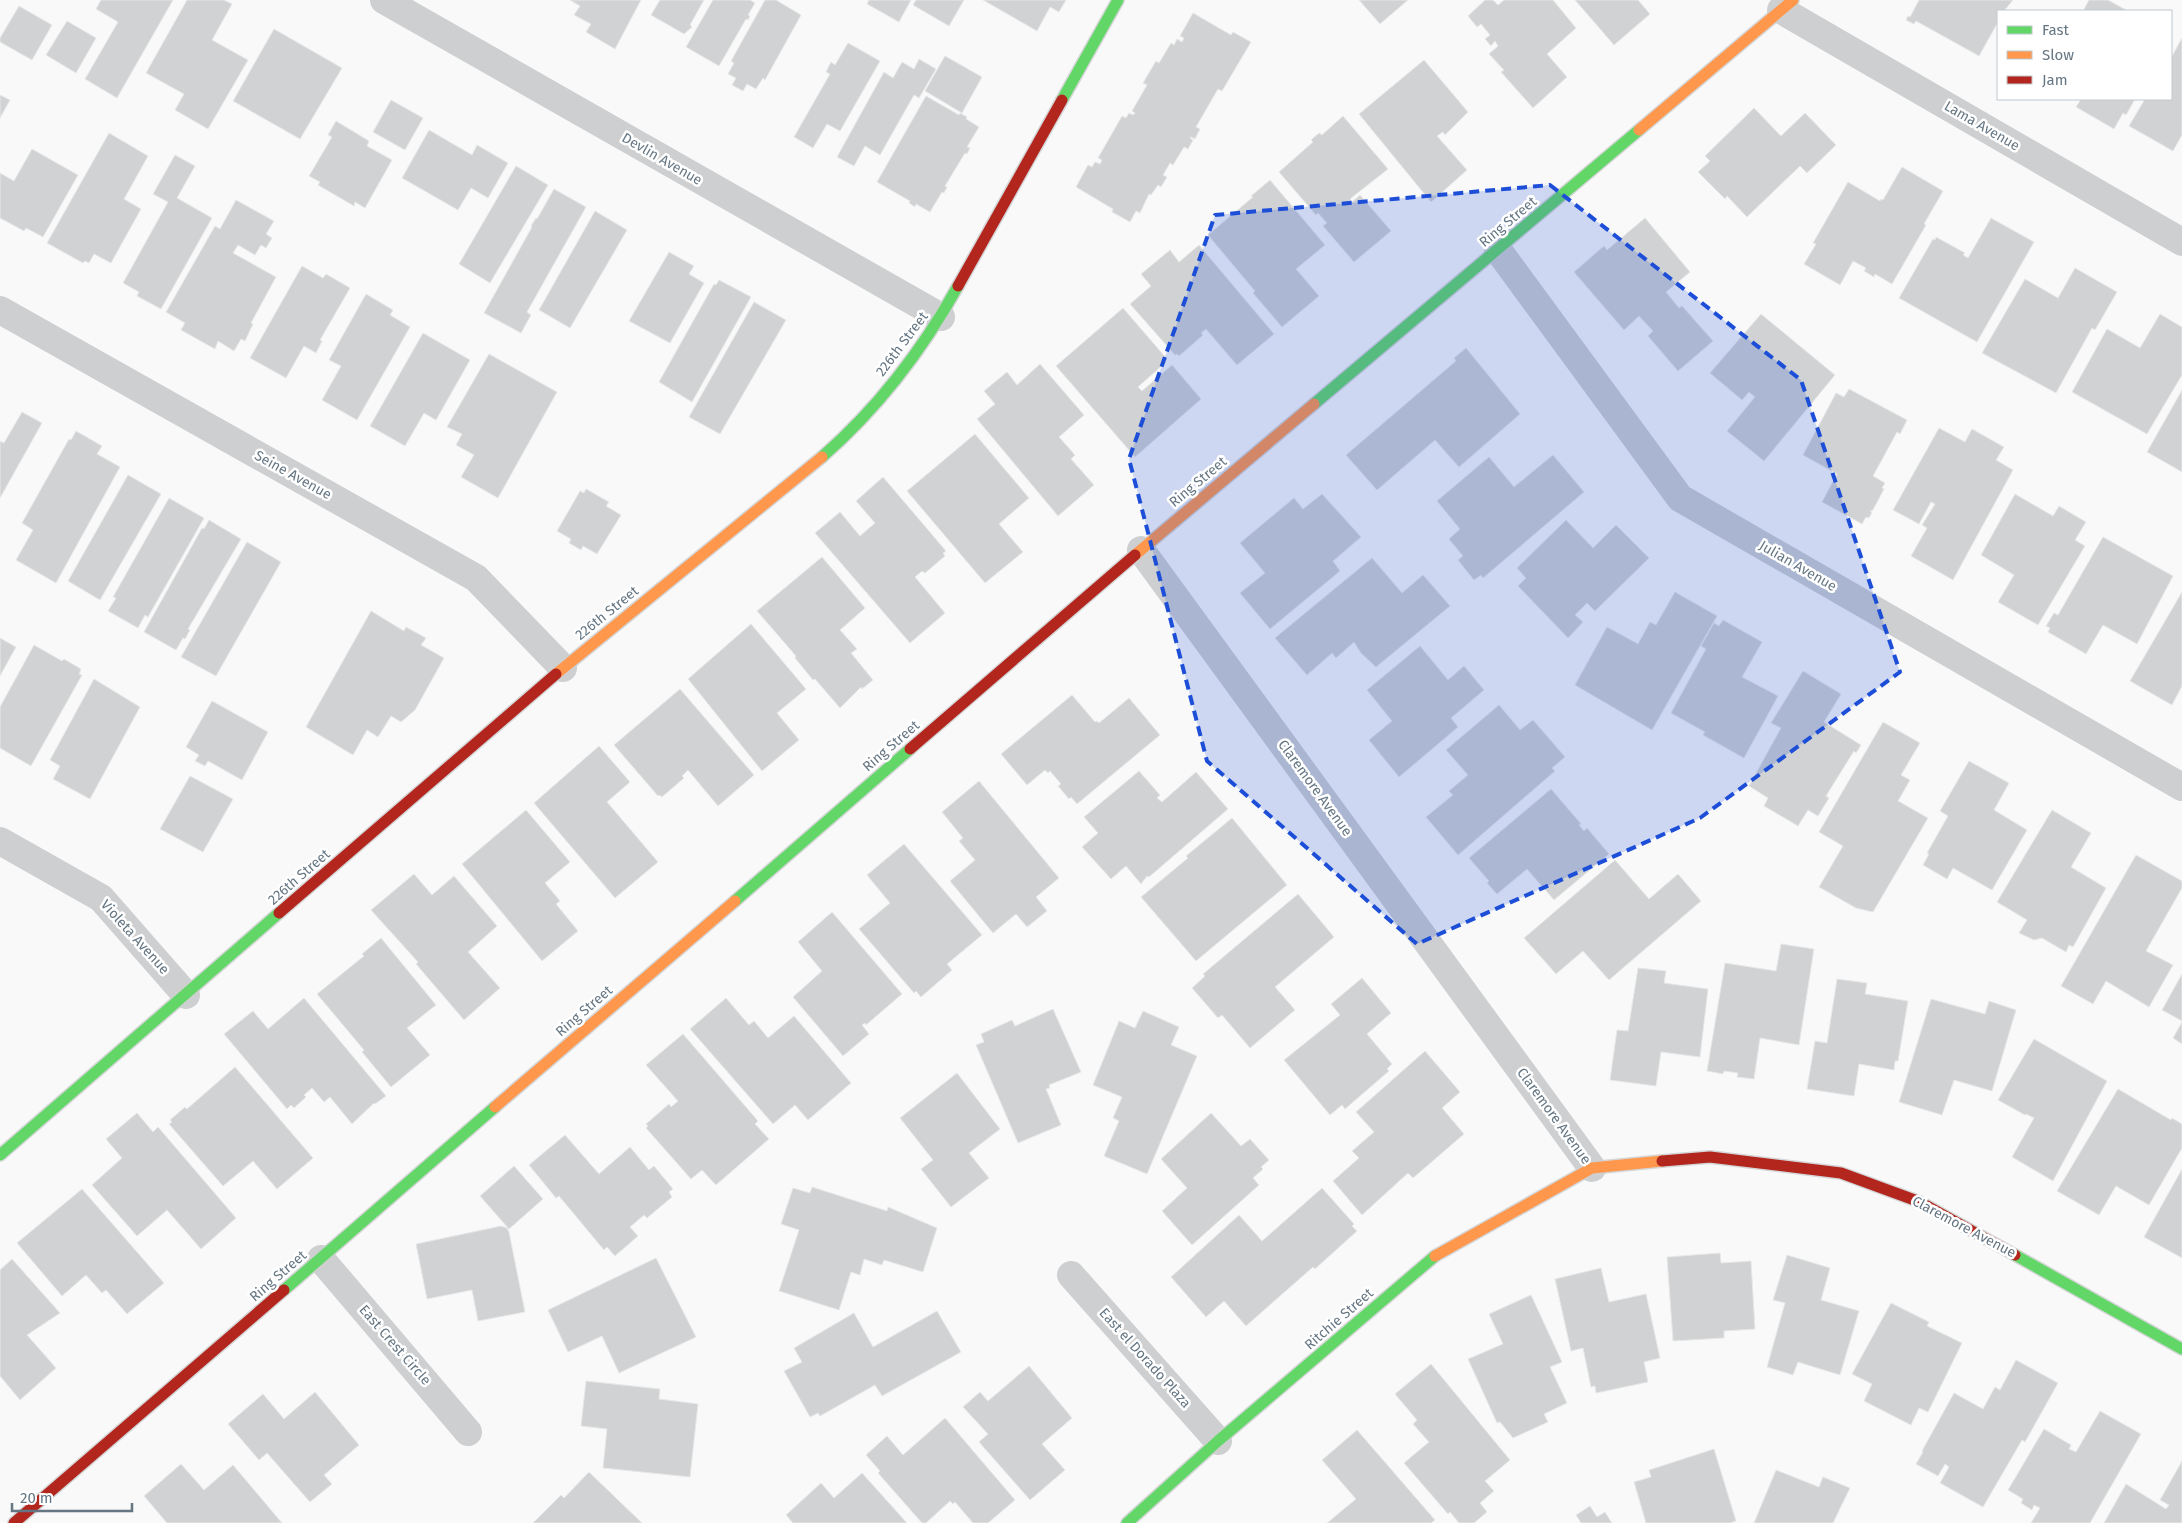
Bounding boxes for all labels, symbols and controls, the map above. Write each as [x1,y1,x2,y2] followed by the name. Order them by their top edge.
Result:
[1997,10,2172,100] legend
[2042,21,2069,39] text: Fast
[2042,46,2074,64] text: Slow
[2042,71,2068,89] text: Jam
[1941,98,2023,154] street label: Lama Avenue
[619,129,705,189] street label: Devlin Avenue
[1476,193,1541,251] street label: Ring Street
[872,308,932,380] street label: 226th Street
[252,447,334,503] street label: Seine Avenue
[1166,453,1231,511] street label: Ring Street
[1756,537,1840,595] street label: Julian Avenue
[572,582,643,644] street label: 226th Street
[859,716,924,775] street label: Ring Street
[1274,737,1356,839] street label: Claremore Avenue
[265,845,334,908] street label: 226th Street
[97,896,173,978] street label: Violeta Avenue
[552,981,617,1040] street label: Ring Street
[1513,1065,1595,1167] street label: Claremore Avenue
[1909,1193,2019,1261] street label: Claremore Avenue
[246,1246,311,1305] street label: Ring Street
[1301,1284,1378,1353] street label: Ritchie Street
[356,1301,434,1389] street label: East Crest Circle
[1096,1304,1194,1412] street label: East el Dorado Plaza
[12,1480,132,1512] scale bar
[20,1489,53,1507] text: 20 m

